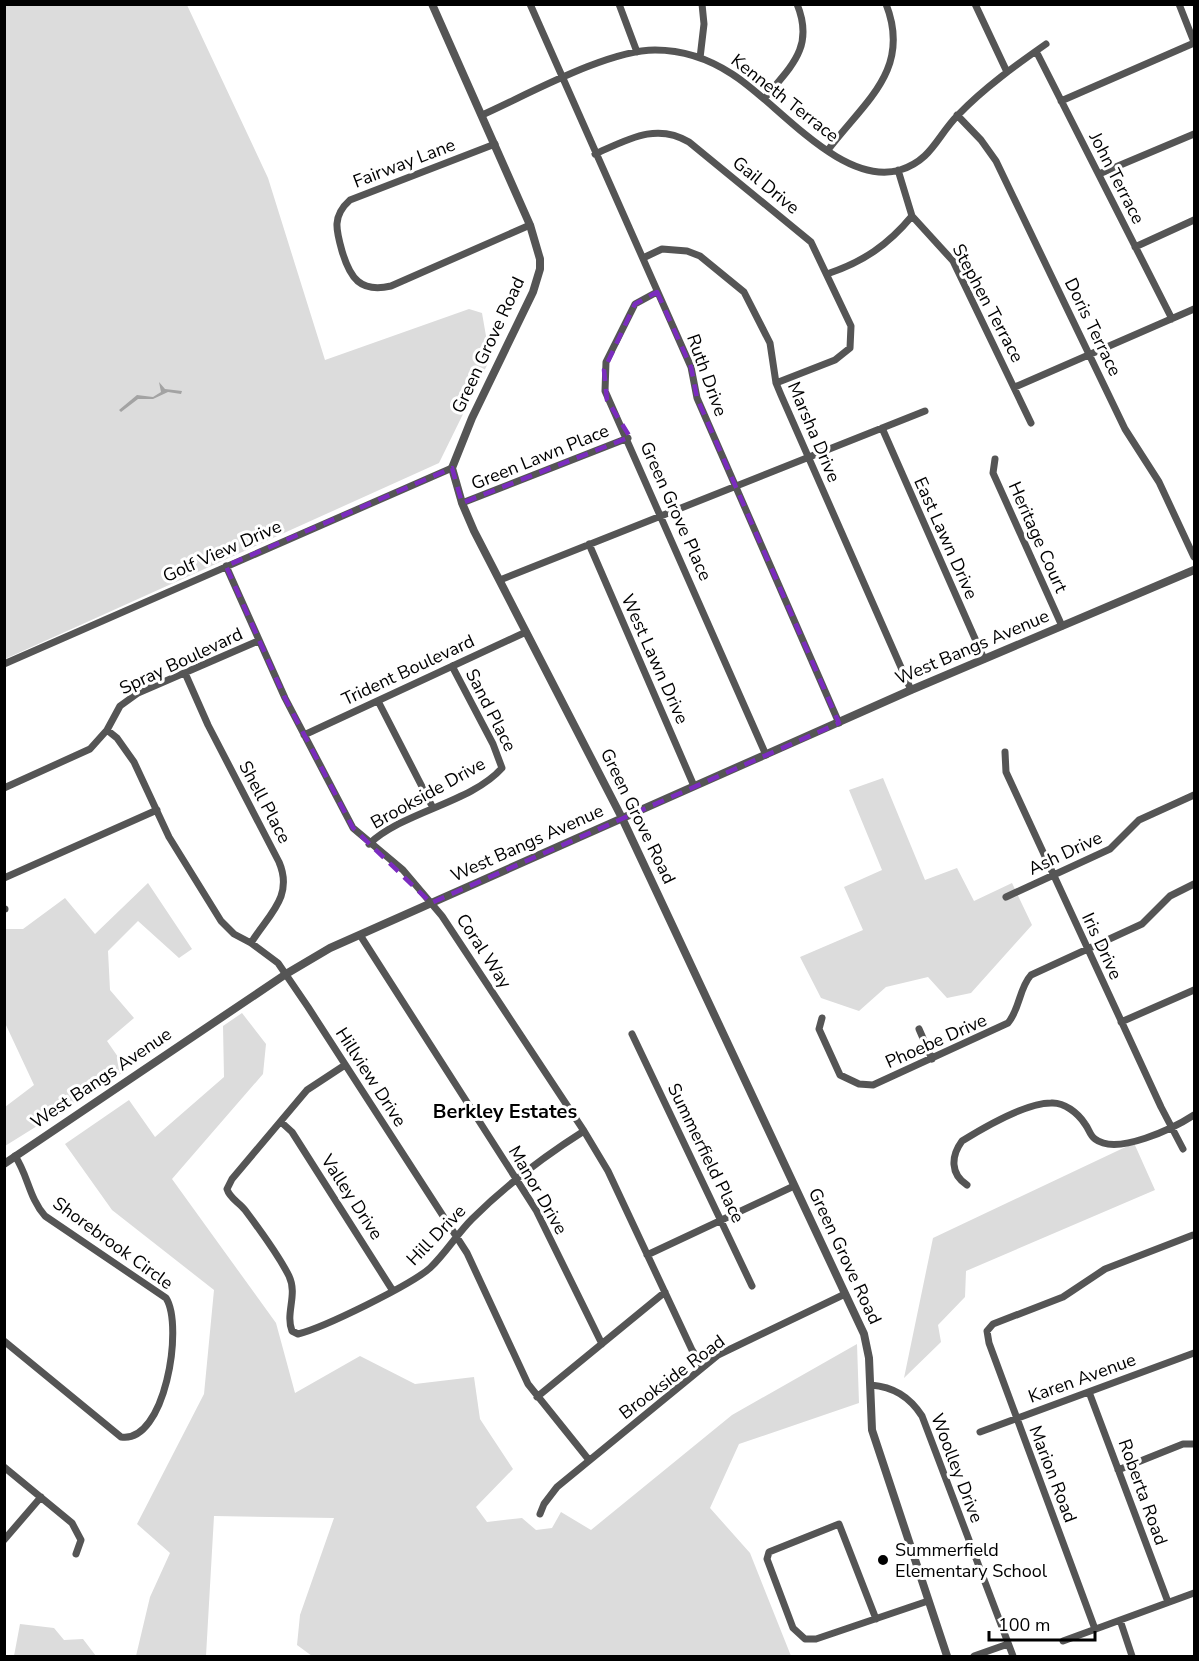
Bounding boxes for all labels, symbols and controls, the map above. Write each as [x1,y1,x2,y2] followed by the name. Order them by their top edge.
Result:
[726,48,844,148] street label: Kenneth Terrace
[1083,127,1150,228] street label: John Terrace
[349,133,459,193] street label: Fairway Lane
[728,151,804,219] street label: Gail Drive
[947,239,1029,367] street label: Stephen Terrace
[446,273,530,417] street label: Green Grove Road
[1059,274,1127,380] street label: Doris Terrace
[681,330,733,420] street label: Ruth Drive
[782,378,846,486] street label: Marsha Drive
[468,418,612,496] street label: Green Lawn Place
[635,438,717,584] street label: Green Grove Place
[908,473,984,603] street label: East Lawn Drive
[1003,478,1074,597] street label: Heritage Court
[159,514,285,588] street label: Golf View Drive
[616,590,694,728] street label: West Lawn Drive
[891,604,1053,690] street label: West Bangs Avenue
[115,622,247,700] street label: Spray Boulevard
[338,629,478,711] street label: Trident Boulevard
[460,664,522,756] street label: Sand Place
[595,744,681,888] street label: Green Grove Road
[366,752,490,834] street label: Brookside Drive
[233,757,297,847] street label: Shell Place
[447,799,607,887] street label: West Bangs Avenue
[1024,825,1106,881] street label: Ash Drive
[451,909,518,994] street label: Coral Way
[1076,909,1128,983] street label: Iris Drive
[882,1008,990,1074] street label: Phoebe Drive
[26,1022,176,1134] street label: West Bangs Avenue
[330,1023,412,1131] street label: Hillview Drive
[662,1079,750,1227] street label: Summerfield Place
[433,1098,577,1125] district label: Berkley Estates
[503,1141,573,1239] street label: Manor Drive
[315,1149,389,1244] street label: Valley Drive
[803,1184,887,1328] street label: Green Grove Road
[48,1191,178,1295] street label: Shorebrook Circle
[401,1199,471,1271] street label: Hill Drive
[614,1329,730,1425] street label: Brookside Road
[1025,1347,1139,1409] street label: Karen Avenue
[925,1410,989,1526] street label: Woolley Drive
[1023,1422,1083,1526] street label: Marion Road
[1113,1436,1173,1548] street label: Roberta Road
[895,1538,1048,1583] place label: Summerfield Elementary School
[876,1553,890,1567] marker: Summerfield Elementary School
[989,1604,1096,1642] scale bar
[998,1613,1050,1637] text: 100 m

